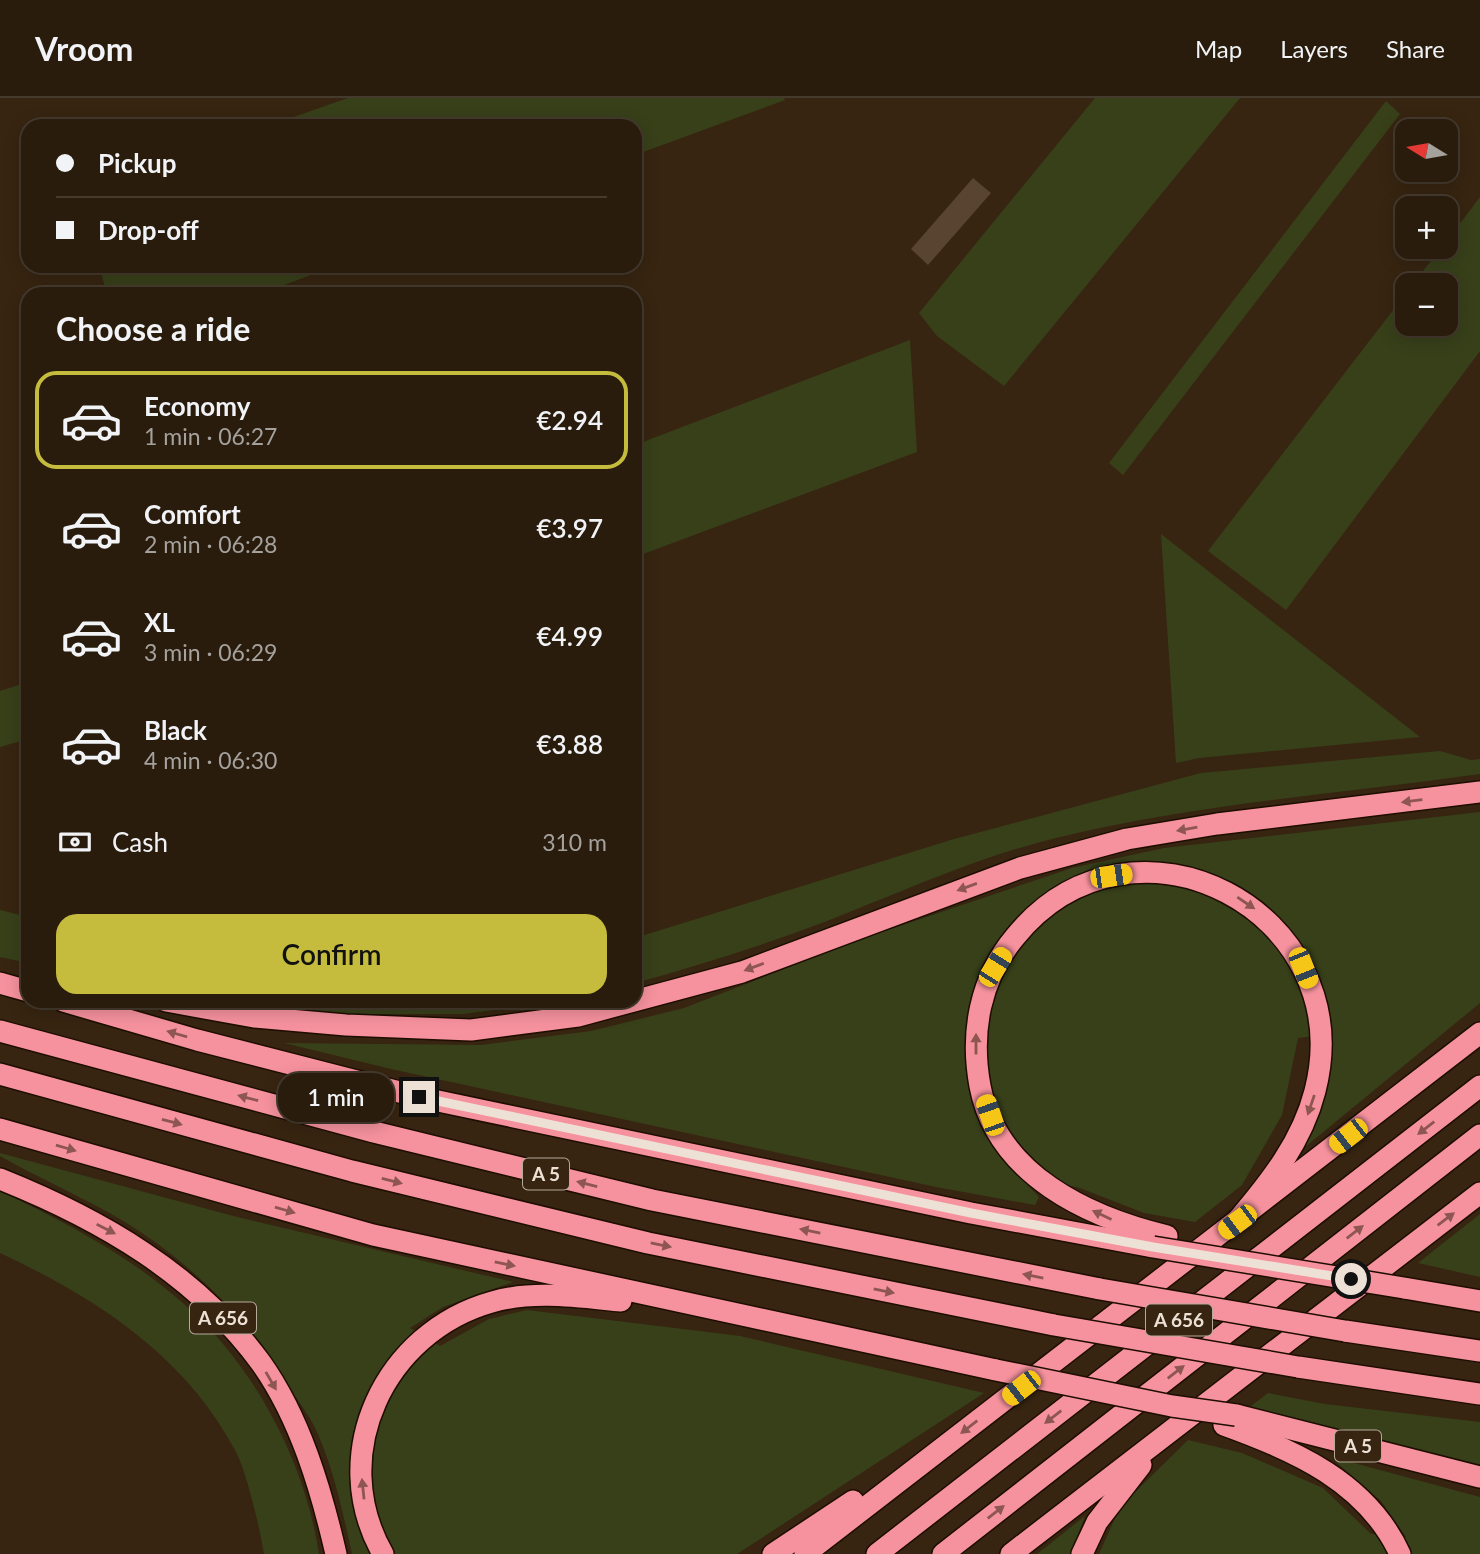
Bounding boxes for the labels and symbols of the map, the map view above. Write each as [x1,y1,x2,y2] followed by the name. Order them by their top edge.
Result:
[1395,119,1458,182] north arrow
[1401,796,1423,807] one-way arrow
[1176,824,1198,835] one-way arrow
[1089,863,1134,889] car
[957,882,978,893] one-way arrow
[1237,896,1255,910] one-way arrow
[975,944,1016,990] car
[1286,945,1321,991] car
[743,961,764,972] one-way arrow
[166,1028,188,1039] one-way arrow
[971,1033,982,1055] one-way arrow
[279,1072,394,1122] callout: 1 min
[403,1081,435,1113] route end
[974,1092,1007,1138] car
[237,1093,258,1103] one-way arrow
[1305,1094,1315,1115] one-way arrow
[1325,1115,1372,1157] car
[162,1118,183,1128] one-way arrow
[1418,1120,1436,1135] one-way arrow
[55,1143,77,1154] one-way arrow
[523,1158,569,1190] road number: A 5
[381,1176,403,1187] one-way arrow
[576,1178,598,1189] one-way arrow
[1214,1201,1261,1243] car
[274,1205,296,1216] one-way arrow
[1092,1210,1112,1221] one-way arrow
[1437,1212,1455,1226] one-way arrow
[96,1223,116,1235] one-way arrow
[799,1226,821,1237] one-way arrow
[1346,1226,1364,1240] one-way arrow
[650,1240,672,1251] one-way arrow
[494,1259,516,1270] one-way arrow
[1335,1263,1367,1295] route start
[1022,1270,1044,1281] one-way arrow
[873,1285,895,1296] one-way arrow
[190,1302,256,1334] road number: A 656
[1146,1304,1212,1336] road number: A 656
[1166,1365,1184,1380] one-way arrow
[998,1367,1045,1409] car
[265,1371,278,1390] one-way arrow
[1044,1410,1062,1424] one-way arrow
[961,1420,979,1435] one-way arrow
[1335,1430,1381,1462] road number: A 5
[357,1478,368,1500] one-way arrow
[988,1505,1005,1520] one-way arrow

